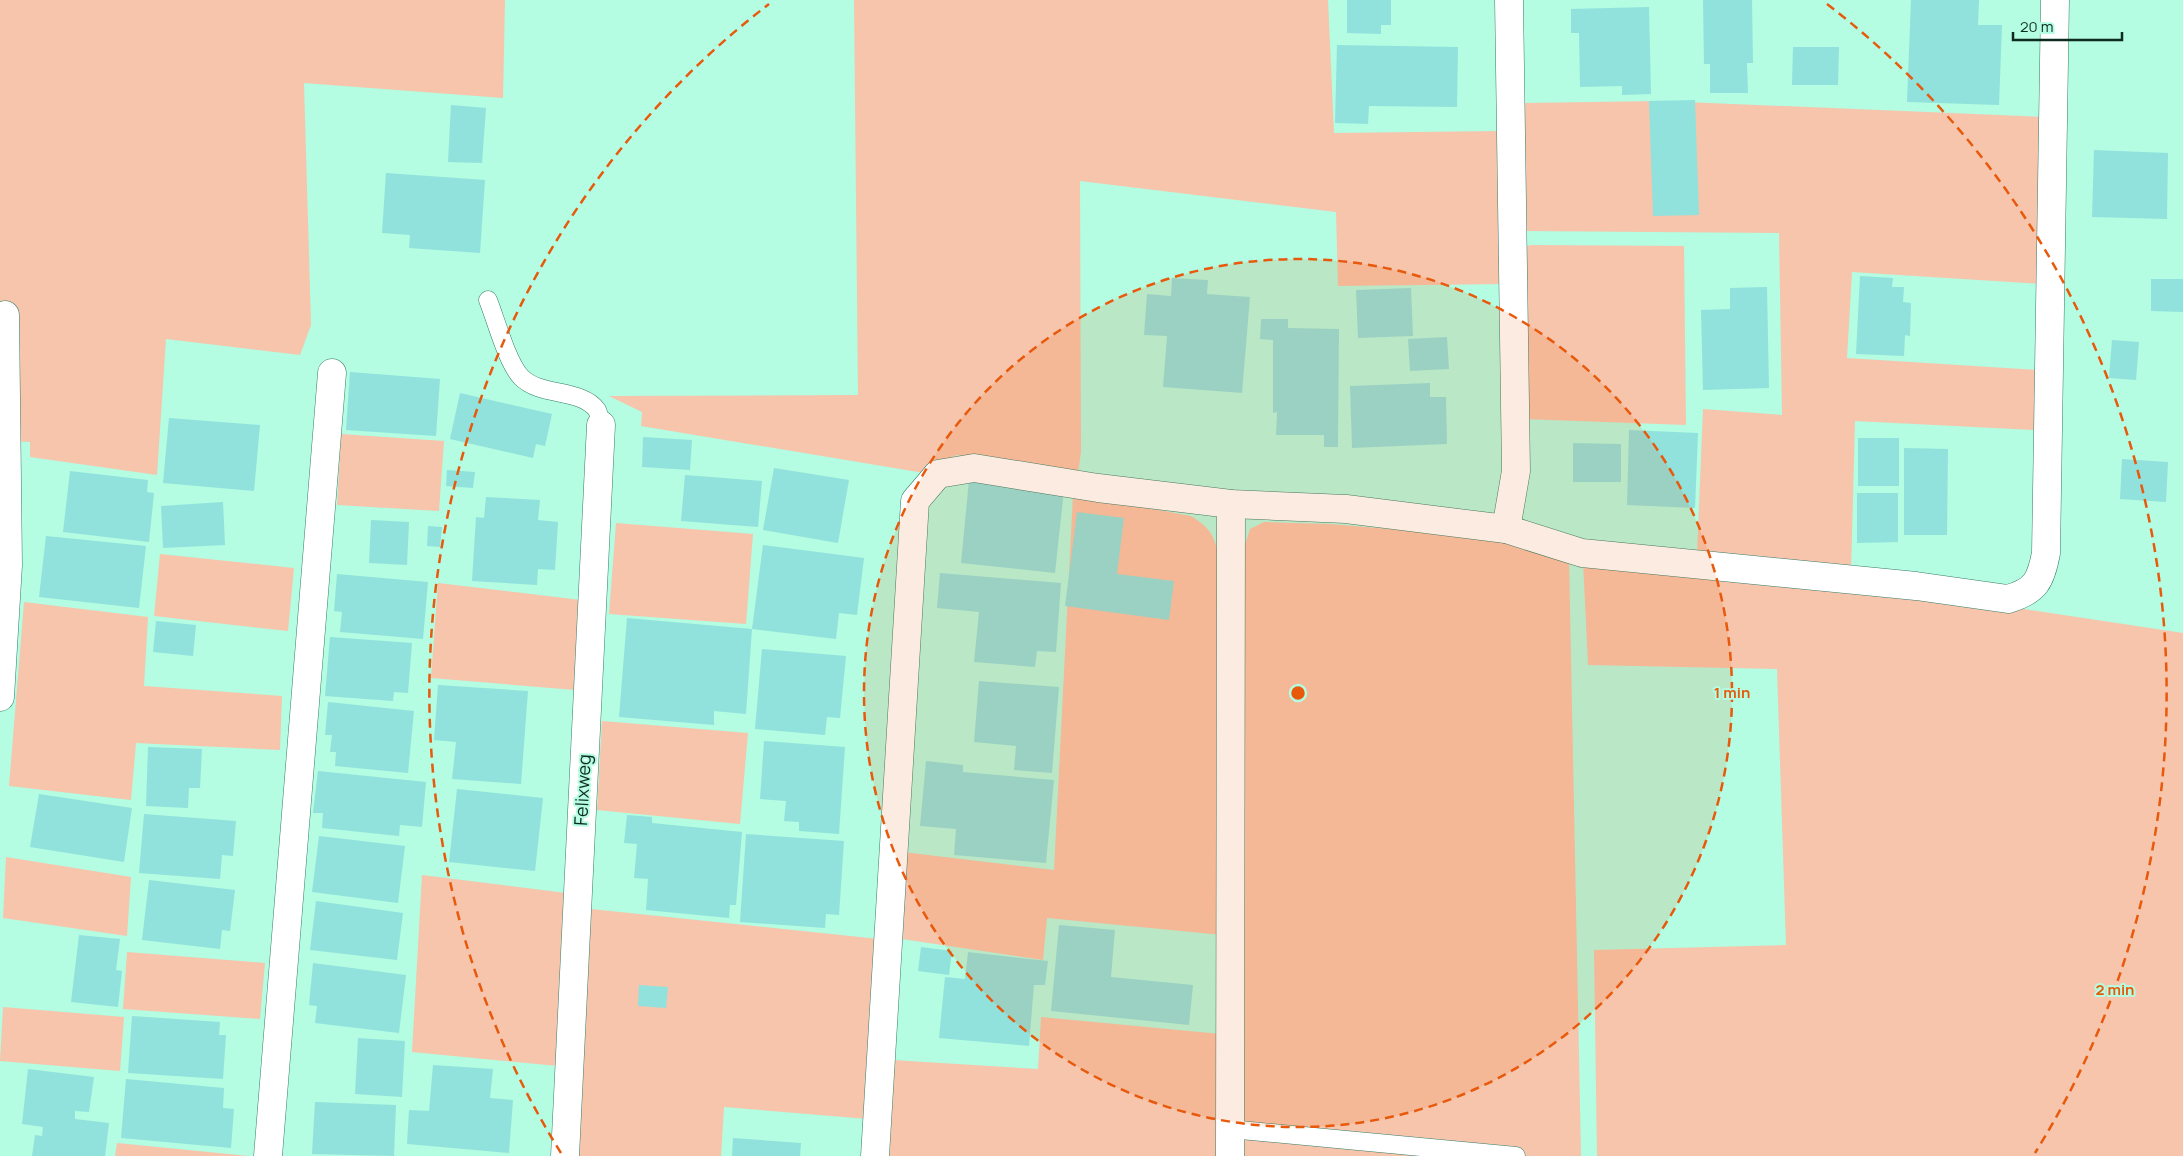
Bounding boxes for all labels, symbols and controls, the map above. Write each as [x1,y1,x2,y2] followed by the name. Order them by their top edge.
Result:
[2013,10,2122,42] scale bar
[2020,16,2053,37] text: 20 m
[1714,682,1750,703] text: 1 min
[1289,684,1307,702] centre of rings
[568,754,596,826] street label: Felixweg
[2095,979,2135,1000] text: 2 min

